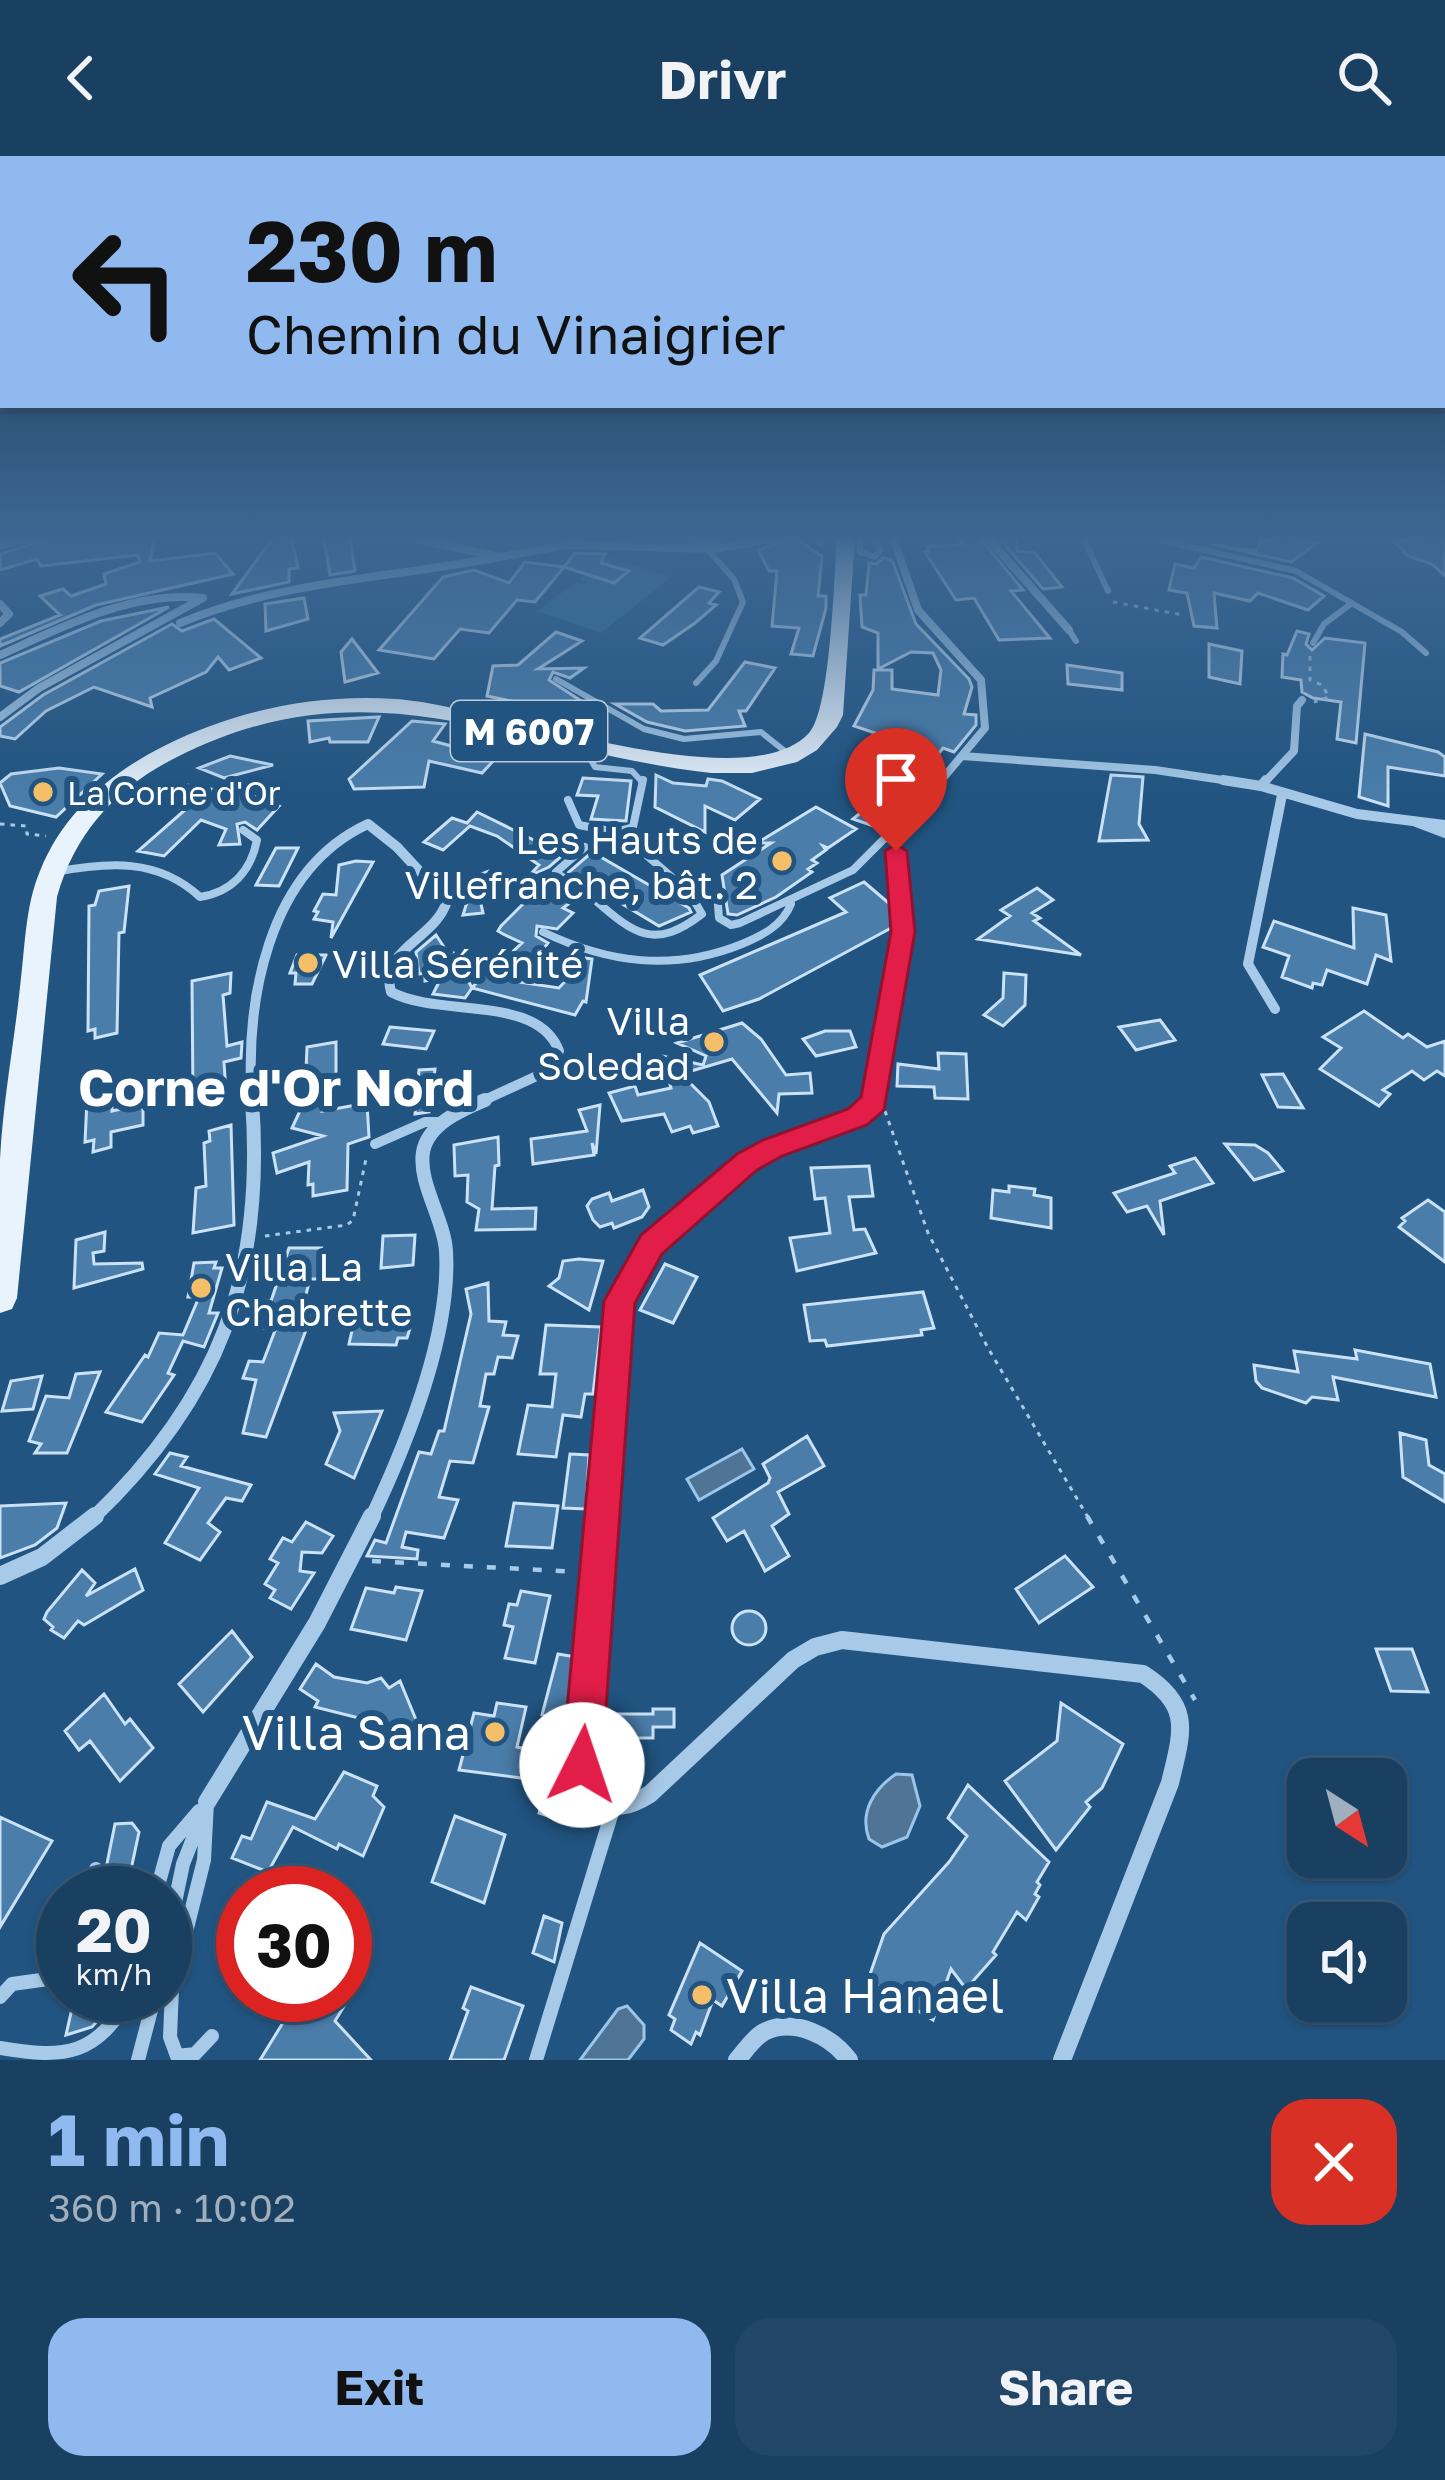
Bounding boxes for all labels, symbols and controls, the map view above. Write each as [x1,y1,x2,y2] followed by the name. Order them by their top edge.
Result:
[48,45,114,111] icon: back
[1331,45,1397,111] icon: search
[659,46,786,111] text: Drivr
[246,200,498,300] text: 230 m
[48,204,204,360] icon: left
[246,301,786,366] text: Chemin du Vinaigrier
[451,701,607,761] road number: M 6007
[845,728,947,851] pin
[863,746,929,812] icon: arrive
[67,773,281,812] place label: La Corne d'Or
[30,779,56,805] marker: La Corne d'Or
[405,816,758,908] place label: Les Hauts de Villefranche, bât. 2
[769,848,795,874] marker: Les Hauts de Villefranche, bât. 2
[332,940,583,987] place label: Villa Sérénité
[295,950,321,976] marker: Villa Sérénité
[537,997,690,1089] place label: Villa Soledad
[701,1029,727,1055] marker: Villa Soledad
[78,1056,474,1117] district label: Corne d'Or Nord
[225,1243,412,1335] place label: Villa La Chabrette
[188,1275,214,1301] marker: Villa La Chabrette
[519,1702,645,1828] position arrow
[242,1703,471,1761] place label: Villa Sana
[482,1719,508,1745] marker: Villa Sana
[1287,1758,1407,1878] north arrow
[1287,1758,1407,2022] map controls
[216,1866,372,2022] speed limit sign: 30
[76,1893,152,1965] text: 20
[1287,1902,1407,2022] button: sound
[76,1956,152,1992] text: km/h
[726,1966,1004,2024] place label: Villa Hanael
[689,1982,715,2008] marker: Villa Hanael
[48,2095,229,2182] text: 1 min
[1271,2099,1397,2225] button: close
[48,2184,296,2231] text: 360 m · 10:02
[48,2318,711,2456] button: Exit
[735,2318,1397,2456] button: Share

